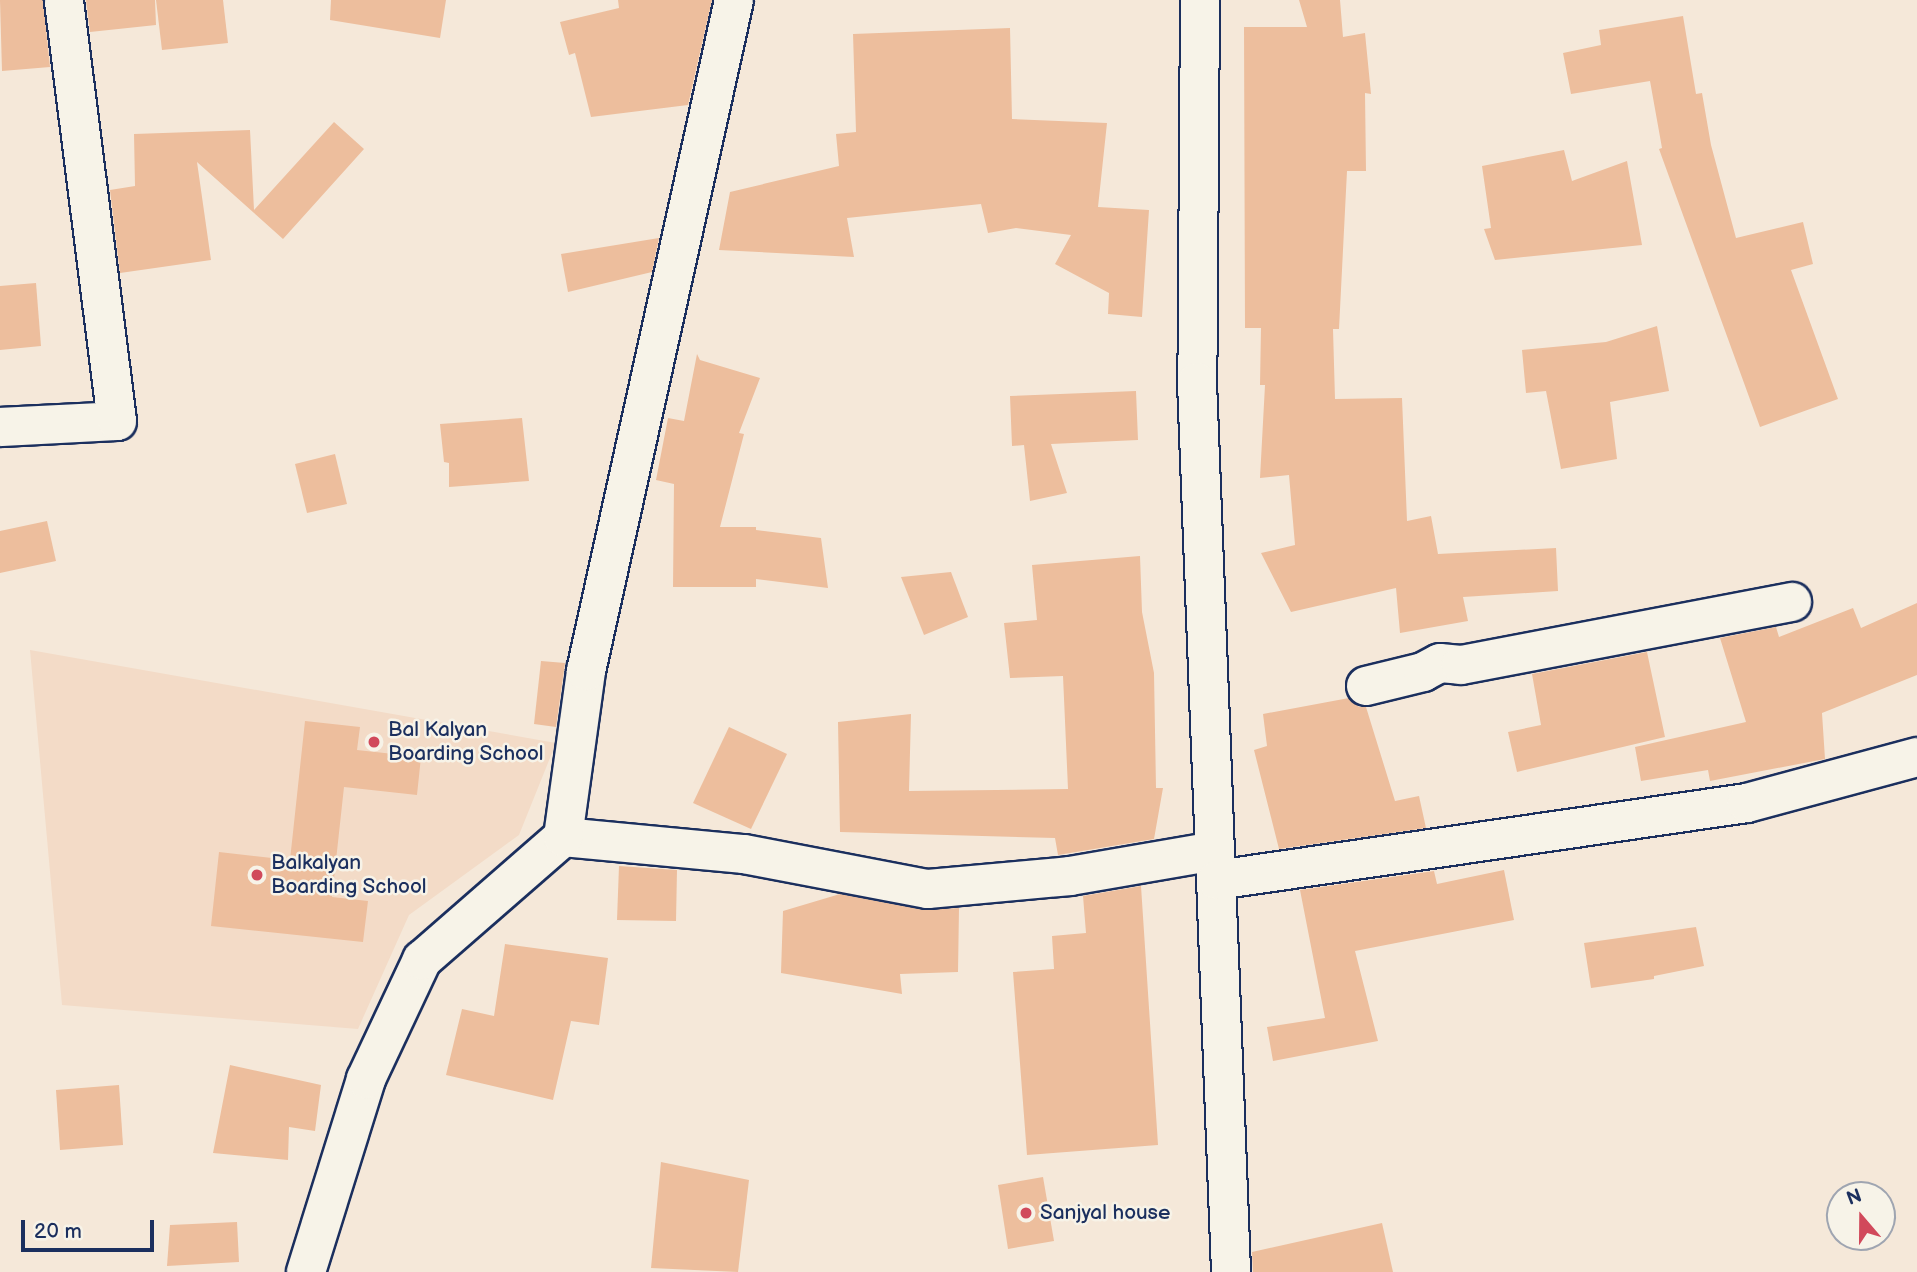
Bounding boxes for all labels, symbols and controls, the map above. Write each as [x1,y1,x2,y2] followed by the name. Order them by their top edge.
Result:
[388,717,544,767] place label: Bal Kalyan Boarding School
[366,734,382,750] marker: Bal Kalyan Boarding School
[271,850,427,900] place label: Balkalyan Boarding School
[249,867,265,883] marker: Balkalyan Boarding School
[1826,1181,1896,1251] north arrow
[1844,1184,1865,1211] text: N
[1040,1200,1170,1226] place label: Sanjyal house
[1018,1205,1034,1221] marker: Sanjyal house
[24,1206,158,1250] scale bar
[34,1219,82,1244] text: 20 m

